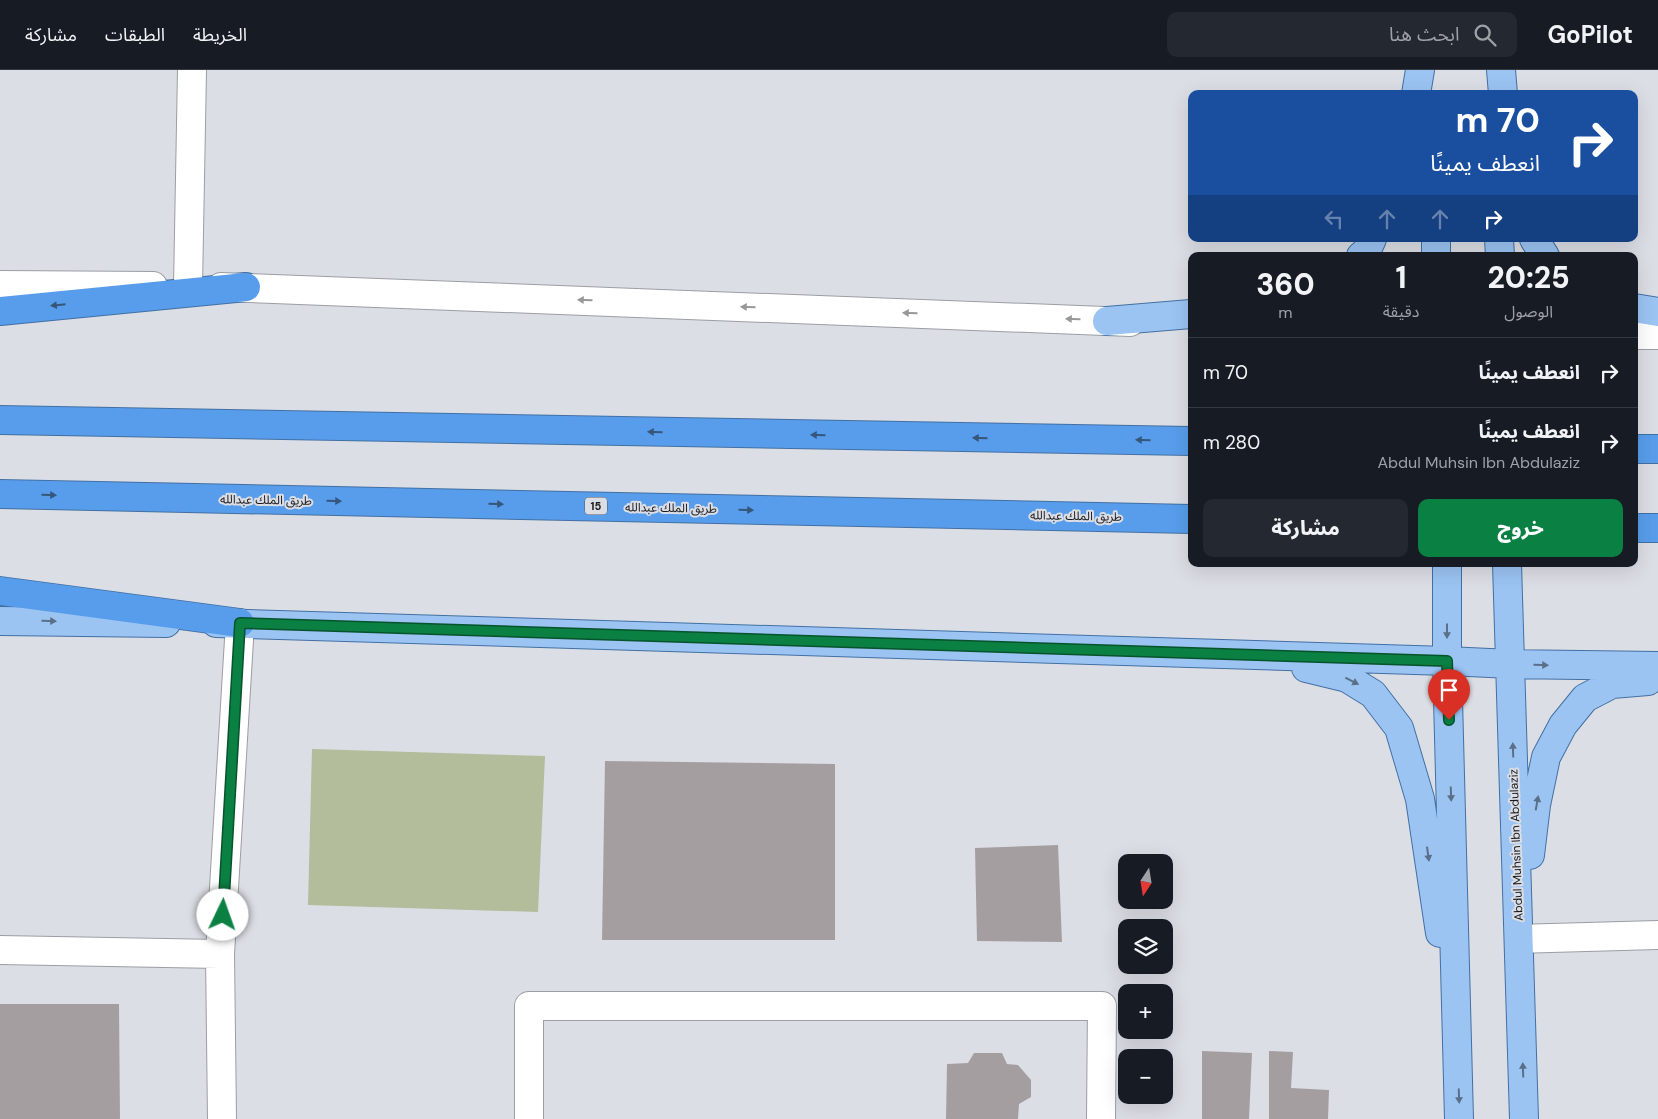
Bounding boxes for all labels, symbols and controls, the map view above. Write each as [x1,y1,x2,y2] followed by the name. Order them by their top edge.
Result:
[1167,12,1517,57] search box
[1547,19,1633,50] text: GoPilot
[1471,21,1499,49] icon: search
[1389,22,1459,47] text: ابحث هنا
[25,23,77,47] text: مشاركة
[105,23,165,47] text: الطبقات
[193,23,247,47] text: الخريطة
[1456,97,1540,143] text: 70 m
[1558,110,1623,175] icon: right
[1430,149,1540,178] text: انعطف يمينًا
[1320,205,1348,233] icon: left
[1373,205,1401,233] icon: ahead
[1426,205,1454,233] icon: ahead
[1479,205,1507,233] icon: right
[1396,258,1407,297] text: 1
[1488,258,1570,297] text: 20:25
[1256,265,1315,304] text: 360
[577,296,593,304] one-way arrow
[1383,301,1419,322] text: دقيقة
[1504,301,1553,322] text: الوصول
[50,302,66,310] one-way arrow
[740,302,756,310] one-way arrow
[1278,302,1293,323] text: m
[902,309,918,317] one-way arrow
[1064,315,1080,323] one-way arrow
[1595,359,1623,387] icon: right
[1203,360,1248,385] text: 70 m
[1478,360,1580,385] text: انعطف يمينًا
[1478,419,1580,444] text: انعطف يمينًا
[647,428,663,436] one-way arrow
[1595,429,1623,457] icon: right
[1203,430,1260,455] text: 280 m
[809,431,825,439] one-way arrow
[972,434,988,442] one-way arrow
[1134,436,1150,444] one-way arrow
[1377,452,1580,473] text: Abdul Muhsin Ibn Abdulaziz
[41,491,57,499] one-way arrow
[220,491,312,509] street label: طريق الملك عبدالله
[326,497,342,505] one-way arrow
[585,498,607,514] road number: 15
[625,499,717,517] street label: طريق الملك عبدالله
[1203,499,1408,557] button: مشاركة
[1418,499,1623,557] button: خروج
[488,501,504,509] one-way arrow
[738,506,754,514] one-way arrow
[1030,507,1122,525] street label: طريق الملك عبدالله
[41,617,57,625] one-way arrow
[1443,624,1451,640] one-way arrow
[1533,661,1549,669] one-way arrow
[1428,669,1470,720] pin
[1435,676,1463,704] icon: arrive
[1344,677,1359,686] one-way arrow
[1509,742,1517,758] one-way arrow
[1505,769,1527,921] street label: Abdul Muhsin Ibn Abdulaziz
[1447,786,1455,802] one-way arrow
[1533,795,1541,811] one-way arrow
[1424,846,1432,862] one-way arrow
[1118,854,1172,909] north arrow
[1118,854,1173,1104] map controls
[196,888,248,940] position arrow
[1118,919,1173,974] button: layers
[1118,984,1173,1039] button: +
[1118,1049,1173,1104] button: −
[1518,1062,1526,1078] one-way arrow
[1455,1088,1463,1104] one-way arrow

